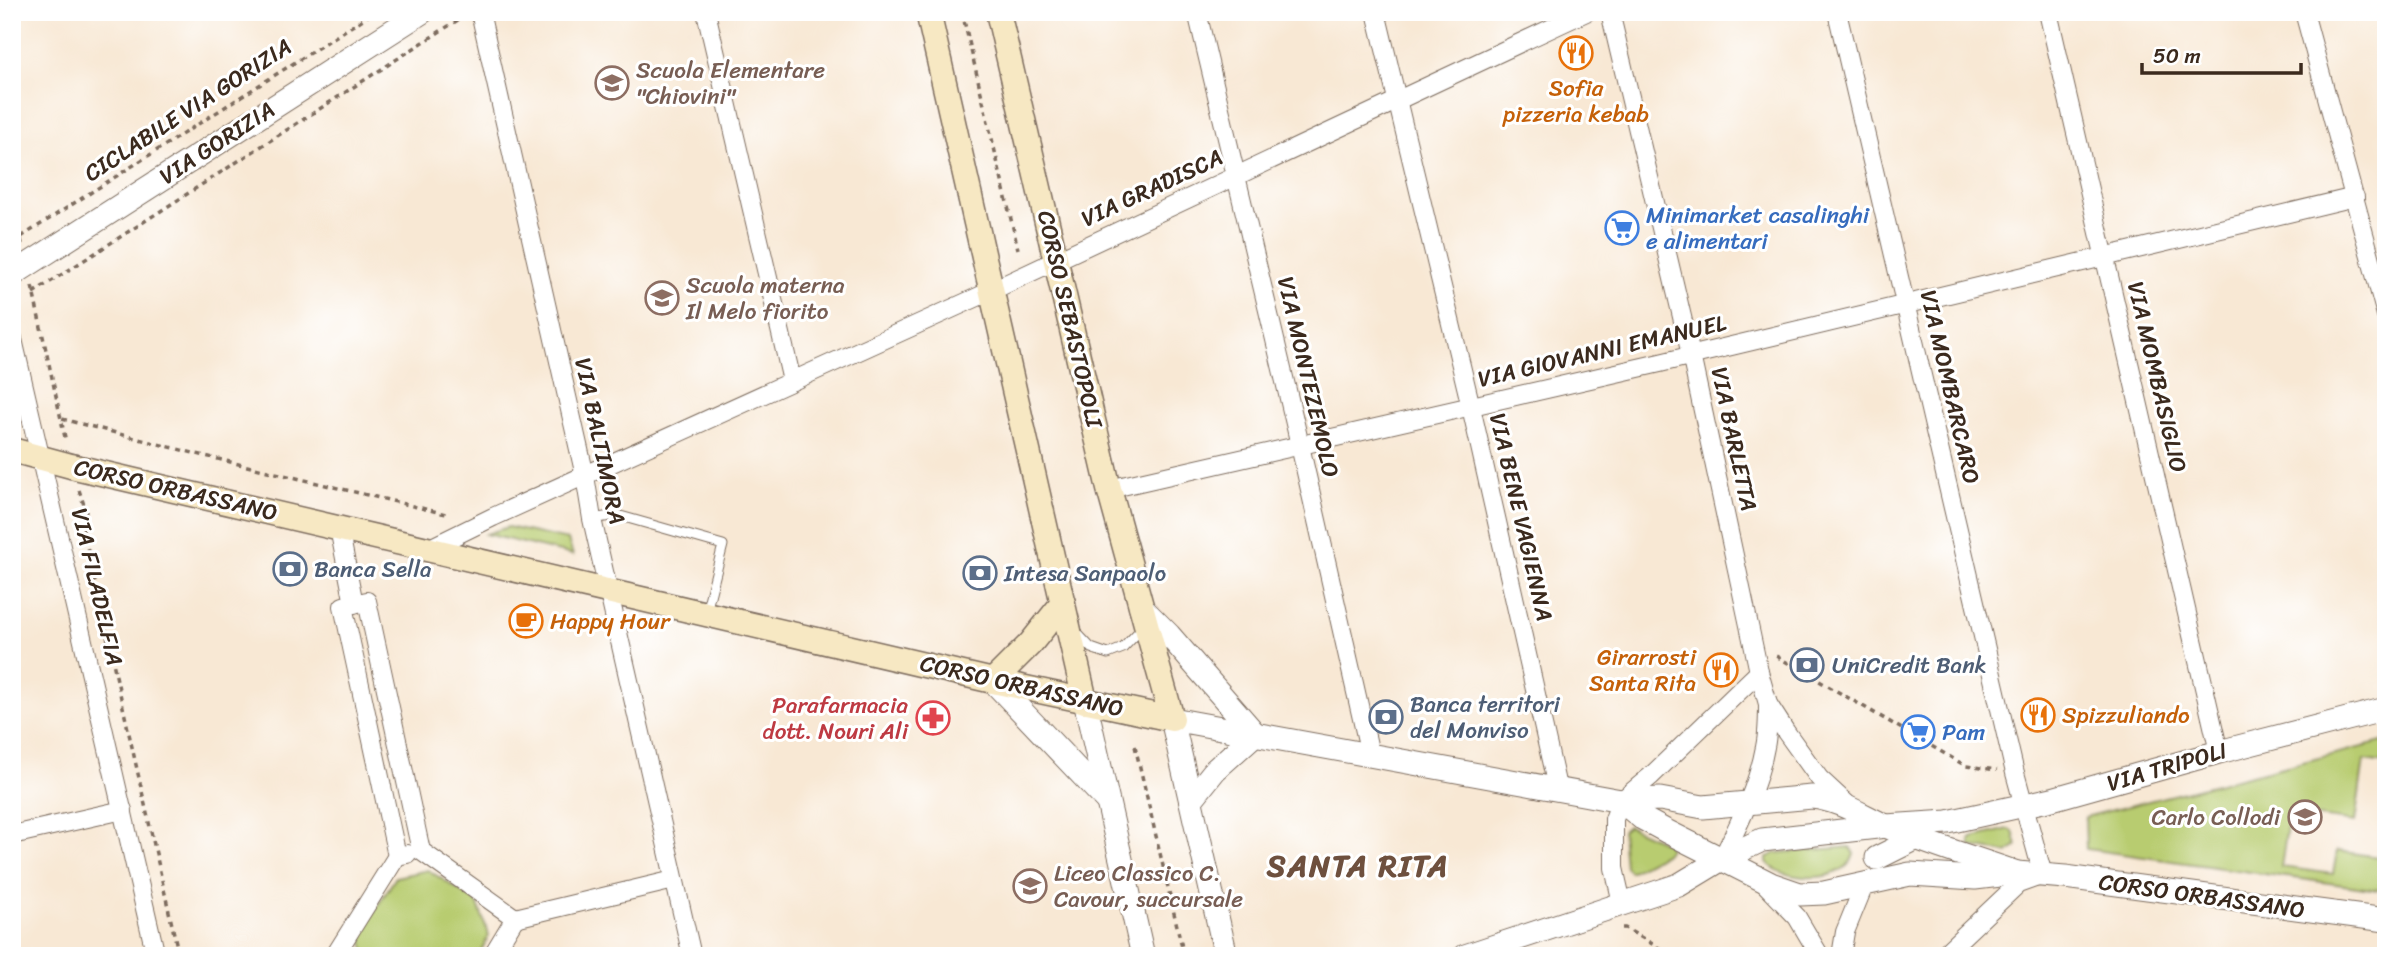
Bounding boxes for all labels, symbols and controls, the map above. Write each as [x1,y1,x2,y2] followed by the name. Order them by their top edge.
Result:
[78,32,298,188] street label: CICLABILE VIA GORIZIA
[2142,32,2302,76] scale bar
[1557,34,1595,72] restaurant icon: Sofia pizzeria kebab
[2153,37,2201,75] text: 50 m
[636,50,825,117] place label: Scuola Elementare "Chiovini"
[593,64,631,102] school or university icon: Scuola Elementare "Chiovini"
[1502,68,1649,135] place label: Sofia pizzeria kebab
[155,96,279,190] street label: VIA GORIZIA
[1074,137,1230,239] street label: VIA GRADISCA
[1646,195,1870,262] place label: Minimarket casalinghi e alimentari
[1025,206,1115,433] street label: CORSO SEBASTOPOLI
[1603,209,1641,247] supermarket icon: Minimarket casalinghi e alimentari
[685,265,845,332] place label: Scuola materna Il Melo fiorito
[1265,272,1351,482] street label: VIA MONTEZEMOLO
[2115,277,2199,477] street label: VIA MOMBASIGLIO
[643,279,681,317] school or university icon: Scuola materna Il Melo fiorito
[1908,286,1992,488] street label: VIA MOMBARCARO
[1474,302,1731,400] street label: VIA GIOVANNI EMANUEL
[562,354,638,528] street label: VIA BALTIMORA
[1699,363,1769,515] street label: VIA BARLETTA
[1477,409,1565,625] street label: VIA BENE VAGIENNA
[70,447,282,533] street label: CORSO ORBASSANO
[59,504,135,670] street label: VIA FILADELFIA
[314,549,432,590] place label: Banca Sella
[271,550,309,588] bank icon: Banca Sella
[1003,553,1166,594] place label: Intesa Sanpaolo
[961,554,999,592] bank icon: Intesa Sanpaolo
[550,601,671,642] place label: Happy Hour
[507,602,545,640] cafe icon: Happy Hour
[1589,637,1697,704] place label: Girarrosti Santa Rita
[916,643,1128,729] street label: CORSO ORBASSANO
[1832,645,1987,686] place label: UniCredit Bank
[1788,646,1826,684] bank icon: UniCredit Bank
[1702,651,1740,689] restaurant icon: Girarrosti Santa Rita
[1410,684,1560,751] place label: Banca territori del Monviso
[763,685,909,752] place label: Parafarmacia dott. Nouri Ali
[2062,695,2190,736] place label: Spizzuliando
[2019,696,2057,734] restaurant icon: Spizzuliando
[1367,698,1405,736] bank icon: Banca territori del Monviso
[914,699,952,737] pharmacy icon: Parafarmacia dott. Nouri Ali
[1942,712,1986,753] place label: Pam
[1899,713,1937,751] supermarket icon: Pam
[2102,730,2232,804] street label: VIA TRIPOLI
[2151,797,2281,838] place label: Carlo Collodi
[2286,798,2324,836] school or university icon: Carlo Collodi
[1266,839,1449,893] district label: SANTA RITA
[1054,853,1243,920] place label: Liceo Classico C. Cavour, succursale
[2096,861,2308,931] street label: CORSO ORBASSANO
[1011,867,1049,905] school or university icon: Liceo Classico C. Cavour, succursale

